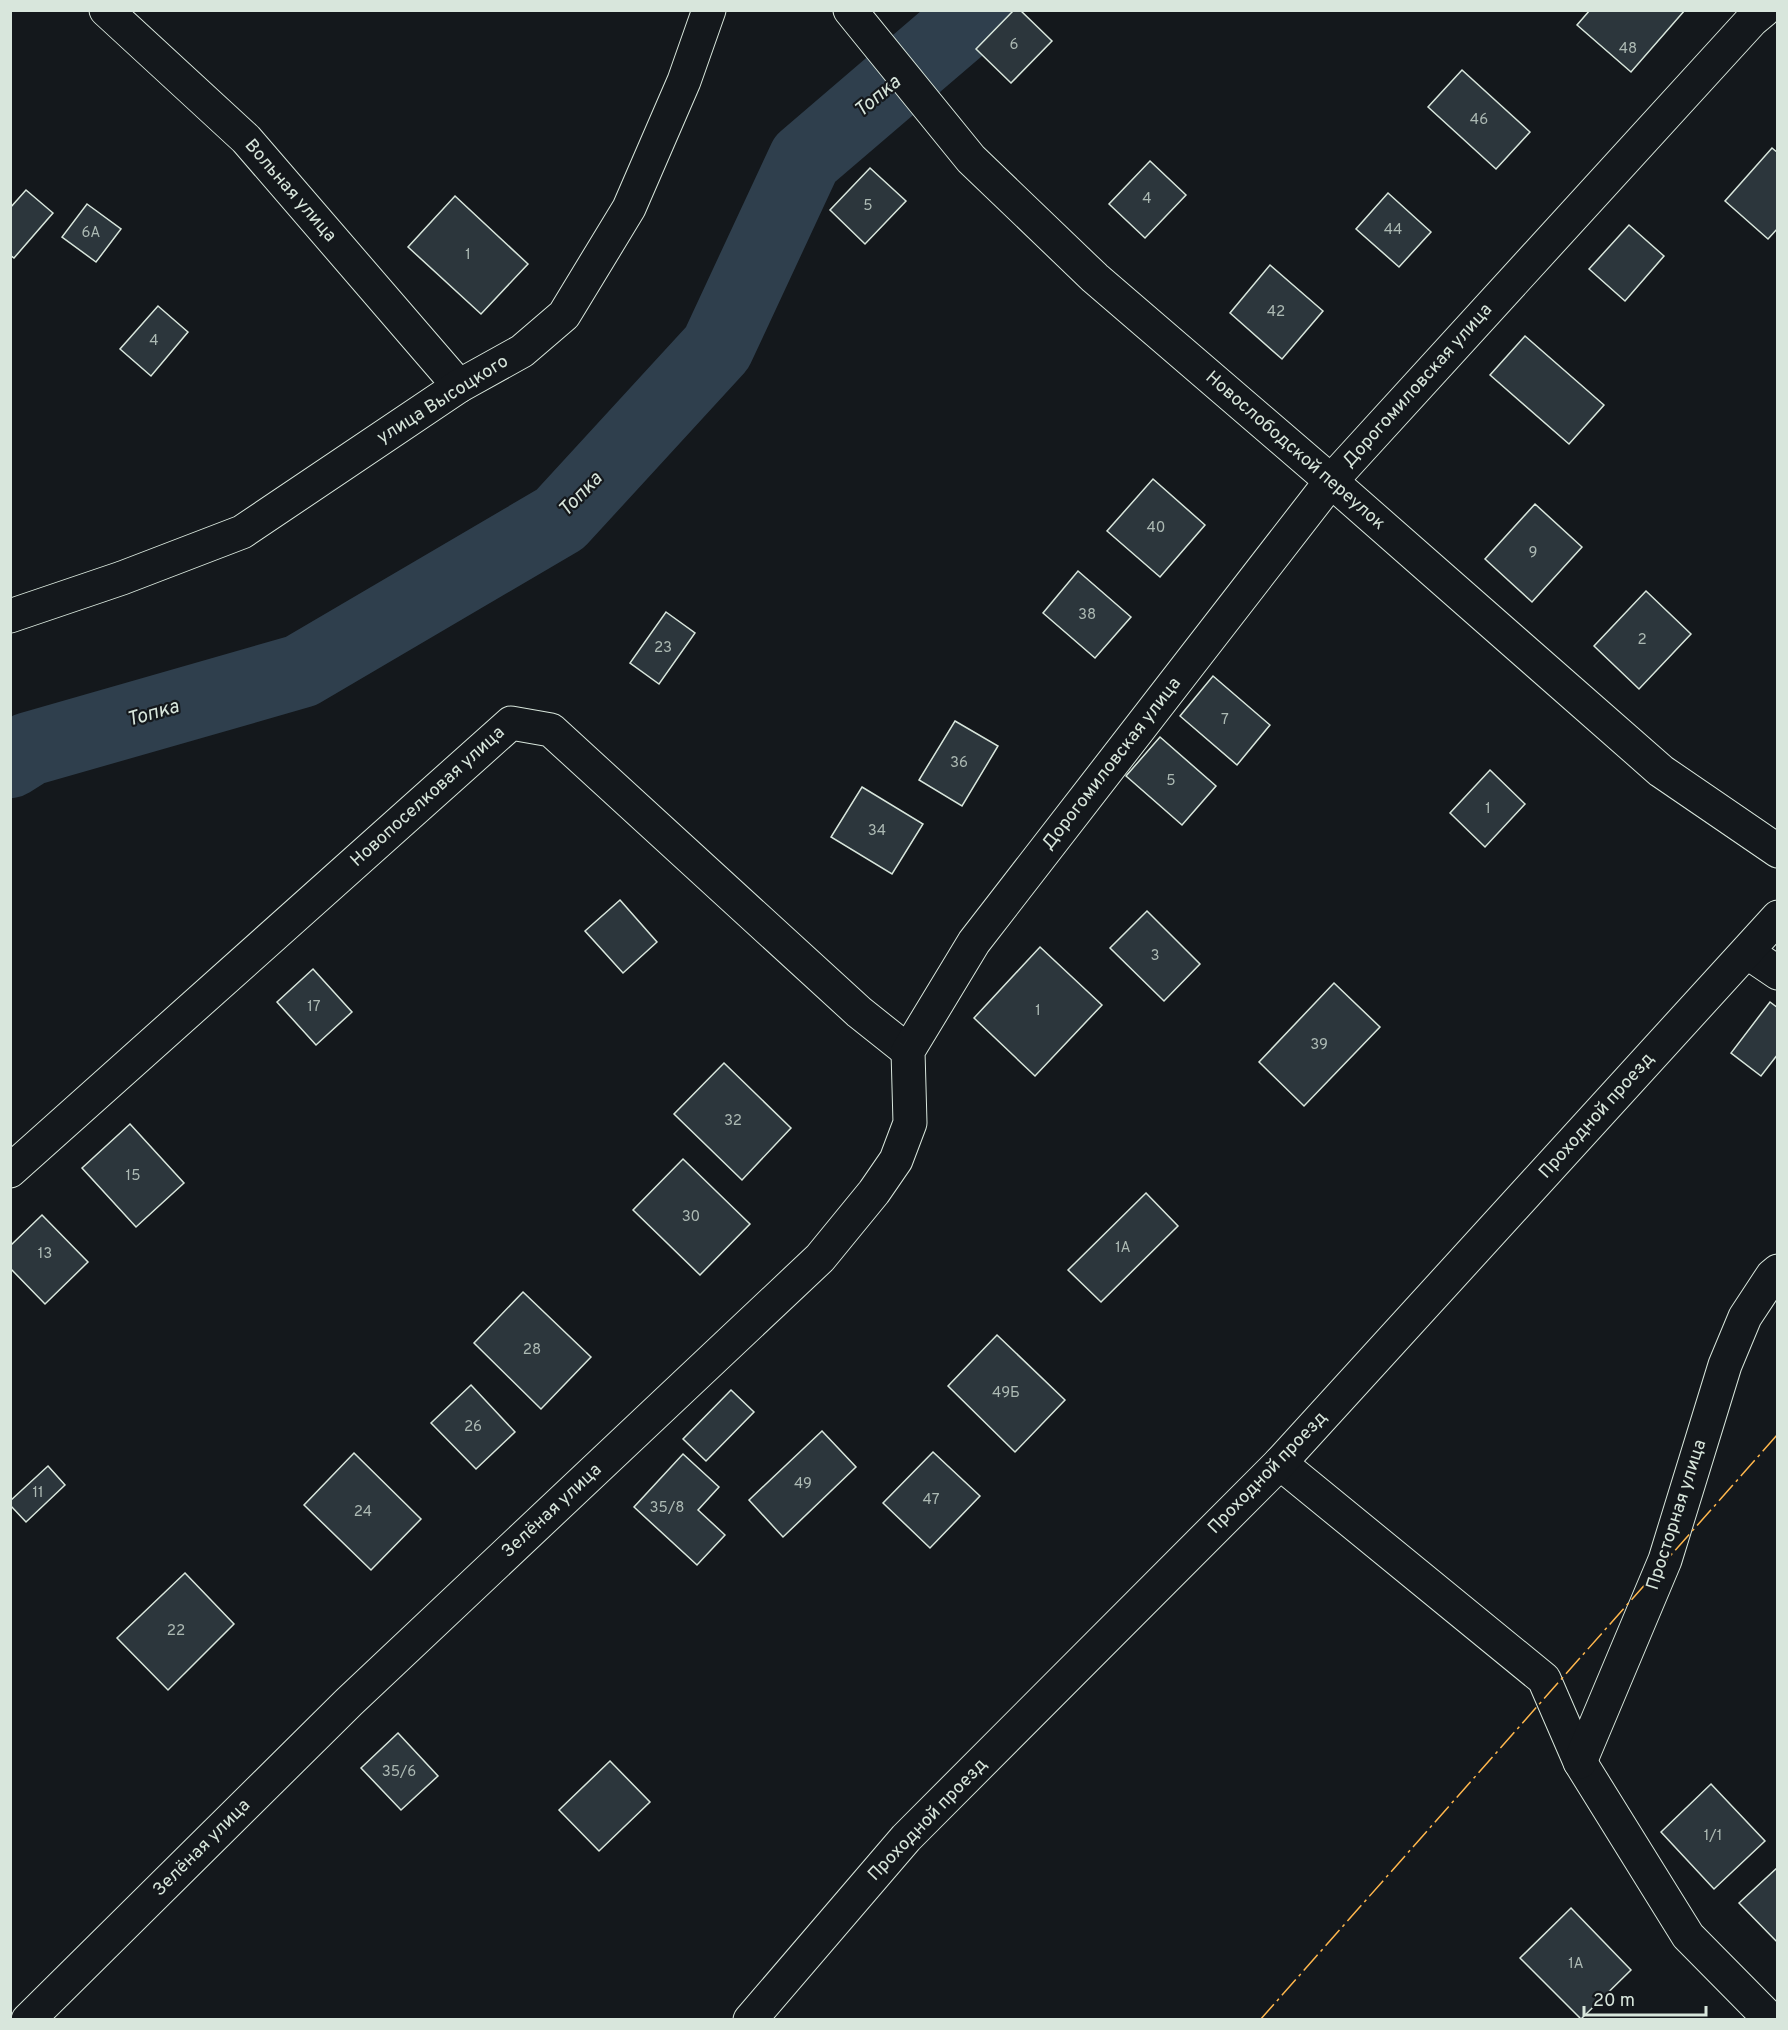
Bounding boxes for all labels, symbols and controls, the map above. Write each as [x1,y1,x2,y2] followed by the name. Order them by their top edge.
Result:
[1010,36,1019,55] house number: 6
[1619,40,1637,59] house number: 48
[849,70,907,124] water label: Топка
[1470,111,1488,130] house number: 46
[239,135,341,247] street label: Вольная улица
[1142,190,1152,209] house number: 4
[863,197,873,216] house number: 5
[1384,221,1402,240] house number: 44
[82,224,100,243] house number: 6А
[465,246,471,265] house number: 1
[1338,299,1498,473] street label: Дорогомиловская улица
[1267,303,1285,322] house number: 42
[149,332,159,351] house number: 4
[373,350,513,450] street label: улица Высоцкого
[1200,367,1390,535] street label: Новослободской переулок
[553,466,609,523] water label: Топка
[1147,519,1165,538] house number: 40
[1529,544,1537,563] house number: 9
[1078,606,1096,625] house number: 38
[1637,631,1647,650] house number: 2
[654,639,672,658] house number: 23
[1037,673,1187,855] street label: Дорогомиловская улица
[124,694,183,734] water label: Топка
[1221,711,1229,730] house number: 7
[346,722,510,872] street label: Новопоселковая улица
[950,754,968,773] house number: 36
[1166,772,1176,791] house number: 5
[1485,800,1491,819] house number: 1
[868,822,886,841] house number: 34
[1150,947,1160,966] house number: 3
[307,998,321,1017] house number: 17
[1035,1002,1041,1021] house number: 1
[1310,1036,1328,1055] house number: 39
[1534,1048,1660,1184] street label: Проходной проезд
[724,1112,742,1131] house number: 32
[126,1167,140,1186] house number: 15
[682,1208,700,1227] house number: 30
[1115,1239,1131,1258] house number: 1А
[38,1245,52,1264] house number: 13
[523,1341,541,1360] house number: 28
[992,1384,1020,1403] house number: 49Б
[1203,1407,1333,1539] street label: Проходной проезд
[464,1418,482,1437] house number: 26
[1642,1437,1712,1593] street label: Просторная улица
[497,1459,607,1563] street label: Зелёная улица
[794,1475,812,1494] house number: 49
[32,1484,44,1503] house number: 11
[923,1491,940,1510] house number: 47
[650,1499,684,1518] house number: 35/8
[354,1503,372,1522] house number: 24
[167,1622,185,1641] house number: 22
[863,1754,993,1886] street label: Проходной проезд
[382,1763,416,1782] house number: 35/6
[148,1794,256,1902] street label: Зелёная улица
[1704,1827,1722,1846] house number: 1/1
[1568,1955,1584,1974] house number: 1А
[1584,1979,1706,2017] scale bar
[1593,1990,1635,2013] text: 20 m

